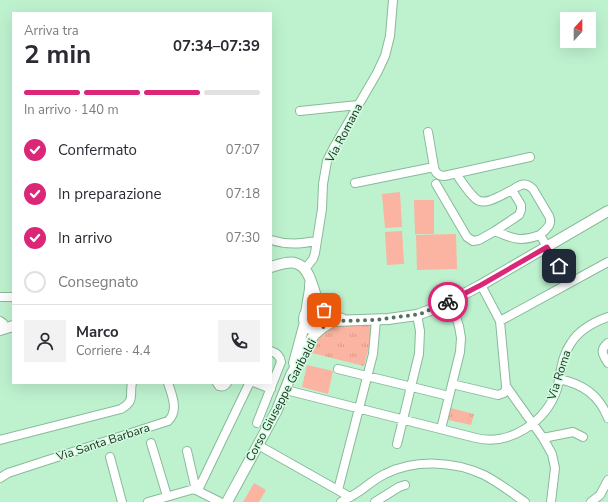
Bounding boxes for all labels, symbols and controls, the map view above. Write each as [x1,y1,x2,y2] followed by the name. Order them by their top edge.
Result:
[560,12,596,48] north arrow
[560,12,596,48] map controls
[24,22,79,40] text: Arriva tra
[173,36,260,56] text: 07:34–07:39
[24,37,91,72] text: 2 min
[24,101,119,119] text: In arrivo · 140 m
[321,101,366,166] street label: Via Romana
[24,139,46,161] icon: check
[58,140,137,160] text: Confermato
[226,141,260,159] text: 07:07
[24,183,46,205] icon: check
[58,184,161,204] text: In preparazione
[226,185,260,203] text: 07:18
[24,227,46,249] icon: check
[58,228,112,248] text: In arrivo
[226,229,260,247] text: 07:30
[542,249,576,283] pin
[548,255,570,277] icon: home
[58,272,138,292] text: Consegnato
[428,282,468,322] courier
[437,291,459,313] icon: bike
[307,293,341,327] pin
[313,299,335,321] icon: bag
[24,320,66,362] button: person
[218,320,260,362] button: phone
[76,322,119,342] text: Marco
[242,336,320,464] street label: Corso Giuseppe Garibaldi
[76,342,150,360] text: Corriere · 4.4
[543,348,575,403] street label: Via Roma
[53,419,152,465] street label: Via Santa Barbara

